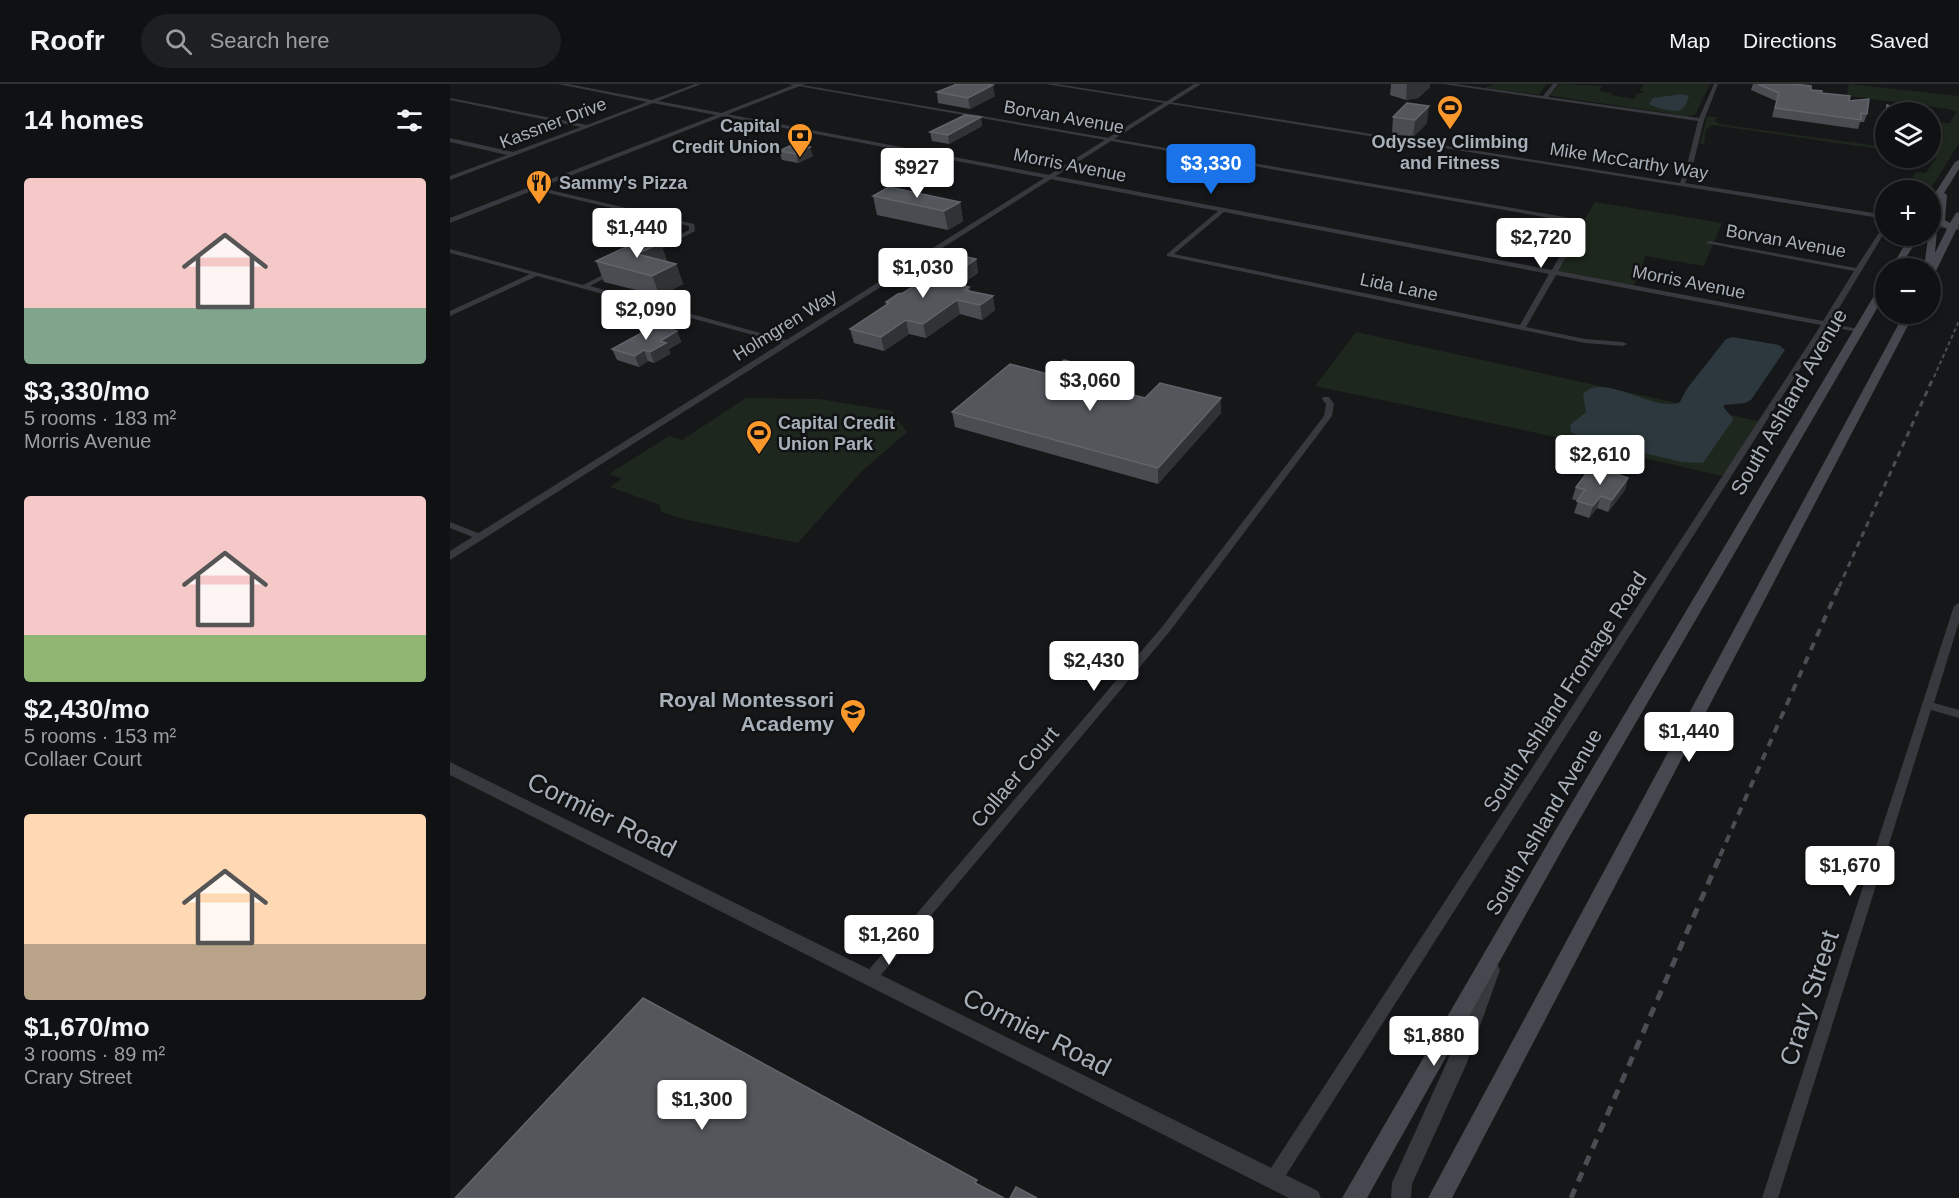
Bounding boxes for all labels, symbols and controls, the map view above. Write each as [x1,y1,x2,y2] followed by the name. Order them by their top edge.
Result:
[141,14,561,68] search box
[30,25,105,56] text: Roofr
[162,25,195,58] icon: search
[210,28,330,53] text: Search here
[1669,29,1710,52] text: Map
[1743,29,1836,52] text: Directions
[1869,29,1929,52] text: Saved
[497,93,609,153] street label: Kassner Drive
[1435,93,1465,131] sports icon: Odyssey Climbing and Fitness
[1002,97,1126,137] street label: Borvan Avenue
[1875,102,1941,324] map controls
[1875,102,1941,168] button: layers
[393,104,426,137] icon: filters
[24,105,144,135] text: 14 homes
[672,116,780,157] place label: Capital Credit Union
[785,121,815,159] bank icon: Capital Credit Union
[1371,132,1529,173] place label: Odyssey Climbing and Fitness
[1548,139,1710,183] street label: Mike McCarthy Way
[1012,144,1128,186] street label: Morris Avenue
[1162,144,1260,195] pin: $3,330
[881,148,953,199] pin: $927
[1180,152,1242,174] text: $3,330
[895,156,939,178] text: $927
[524,168,554,206] restaurant icon: Sammy's Pizza
[559,173,688,193] place label: Sammy's Pizza
[1875,180,1941,246] button: +
[588,208,686,259] pin: $1,440
[606,216,668,238] text: $1,440
[171,217,279,325] icon: home
[1492,218,1590,269] pin: $2,720
[1724,221,1848,261] street label: Borvan Avenue
[1510,226,1572,248] text: $2,720
[874,248,972,299] pin: $1,030
[892,256,954,278] text: $1,030
[1875,258,1941,324] button: −
[1631,261,1747,303] street label: Morris Avenue
[1358,269,1440,305] street label: Lida Lane
[730,285,840,365] street label: Holmgren Way
[597,290,695,341] pin: $2,090
[615,298,677,320] text: $2,090
[1726,305,1851,499] street label: South Ashland Avenue
[1041,361,1139,412] pin: $3,060
[1059,369,1121,391] text: $3,060
[24,376,150,406] text: $3,330/mo
[24,407,176,429] text: 5 rooms · 183 m²
[778,413,895,454] place label: Capital Credit Union Park
[744,418,774,456] sports icon: Capital Credit Union Park
[24,430,151,452] text: Morris Avenue
[1551,435,1649,486] pin: $2,610
[1569,443,1631,465] text: $2,610
[171,535,279,643] icon: home
[1478,567,1651,816] street label: South Ashland Frontage Road
[1045,641,1143,692] pin: $2,430
[1063,649,1125,671] text: $2,430
[659,688,834,735] place label: Royal Montessori Academy
[24,694,150,724] text: $2,430/mo
[838,697,868,735] school or university icon: Royal Montessori Academy
[1640,712,1738,763] pin: $1,440
[1658,720,1720,742] text: $1,440
[966,722,1063,831] street label: Collaer Court
[24,725,176,747] text: 5 rooms · 153 m²
[1481,725,1606,919] street label: South Ashland Avenue
[24,748,142,770] text: Collaer Court
[523,766,681,864] street label: Cormier Road
[1801,846,1899,897] pin: $1,670
[171,853,279,961] icon: home
[1819,854,1881,876] text: $1,670
[840,915,938,966] pin: $1,260
[858,923,920,945] text: $1,260
[1773,926,1845,1069] street label: Crary Street
[958,982,1116,1082] street label: Cormier Road
[24,1012,150,1042] text: $1,670/mo
[1385,1016,1483,1067] pin: $1,880
[1403,1024,1465,1046] text: $1,880
[24,1043,165,1065] text: 3 rooms · 89 m²
[24,1066,132,1088] text: Crary Street
[653,1080,751,1131] pin: $1,300
[671,1088,733,1110] text: $1,300

